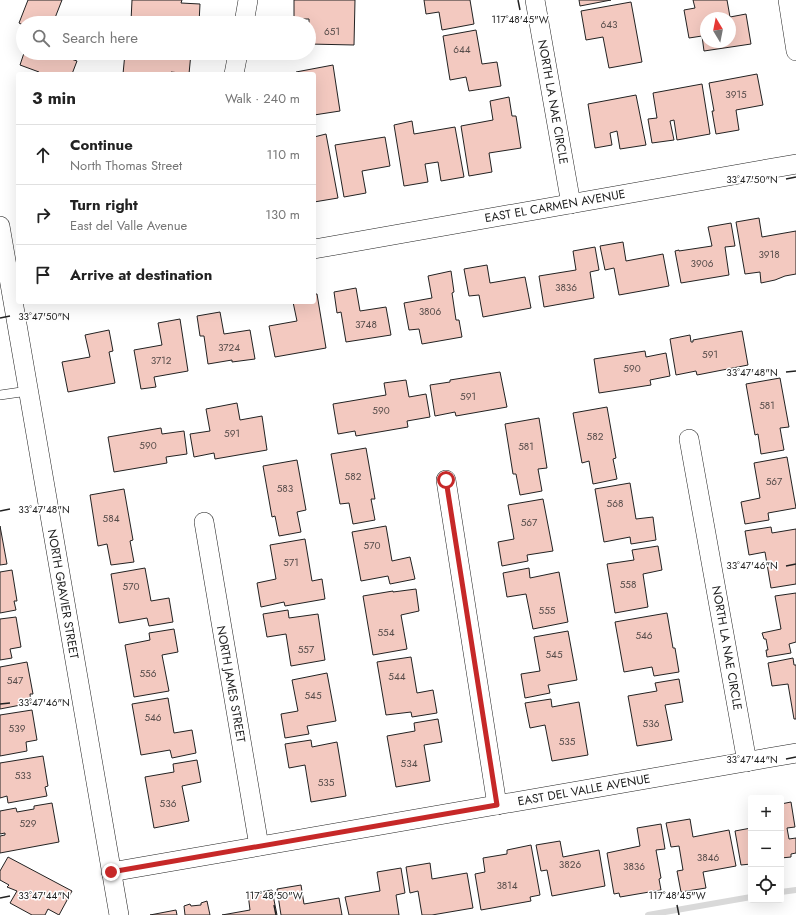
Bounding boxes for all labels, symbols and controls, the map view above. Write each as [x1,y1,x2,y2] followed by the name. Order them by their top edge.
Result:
[491,12,549,27] text: 117°48'45"W
[700,12,736,48] north arrow
[16,16,316,60] search box
[600,17,618,32] house number: 643
[324,24,340,39] house number: 651
[30,27,52,49] icon: search
[62,27,138,49] text: Search here
[533,38,573,166] street label: NORTH LA NAE CIRCLE
[453,42,471,57] house number: 644
[32,86,76,110] text: 3 min
[725,87,747,102] house number: 3915
[225,89,300,108] text: Walk · 240 m
[70,134,133,156] text: Continue
[32,144,54,166] icon: ahead
[266,145,300,164] text: 110 m
[70,156,182,175] text: North Thomas Street
[726,172,778,187] text: 33°47'50"N
[483,185,627,227] street label: EAST EL CARMEN AVENUE
[70,194,138,216] text: Turn right
[32,204,54,226] icon: right
[265,205,300,224] text: 130 m
[70,216,187,235] text: East del Valle Avenue
[758,247,780,262] house number: 3918
[691,256,714,271] house number: 3906
[32,264,54,286] icon: arrive
[70,264,212,286] text: Arrive at destination
[555,280,577,295] house number: 3836
[419,304,442,319] house number: 3806
[18,309,70,324] text: 33°47'50"N
[355,317,377,332] house number: 3748
[218,340,240,355] house number: 3724
[702,347,718,362] house number: 591
[151,353,172,368] house number: 3712
[623,361,641,376] house number: 590
[726,365,778,380] text: 33°47'48"N
[460,389,476,404] house number: 591
[759,398,775,413] house number: 581
[372,403,390,418] house number: 590
[224,426,240,441] house number: 591
[587,429,604,444] house number: 582
[139,438,157,453] house number: 590
[518,439,534,454] house number: 581
[345,469,362,484] house number: 582
[437,471,455,489] route start
[766,474,783,489] house number: 567
[277,481,294,496] house number: 583
[607,496,623,511] house number: 568
[18,502,70,517] text: 33°47'48"N
[103,511,120,526] house number: 584
[521,515,538,530] house number: 567
[43,528,83,661] street label: NORTH GRAVIER STREET
[364,538,380,553] house number: 570
[283,555,299,570] house number: 571
[726,558,778,573] text: 33°47'46"N
[620,577,636,592] house number: 558
[123,579,139,594] house number: 570
[707,584,747,712] street label: NORTH LA NAE CIRCLE
[539,603,556,618] house number: 555
[212,624,250,744] street label: NORTH JAMES STREET
[377,625,395,640] house number: 554
[635,628,653,643] house number: 546
[298,642,315,657] house number: 557
[545,647,563,662] house number: 545
[139,666,157,681] house number: 556
[388,669,406,684] house number: 544
[7,673,24,688] house number: 547
[304,688,322,703] house number: 545
[18,695,70,710] text: 33°47'46"N
[144,710,162,725] house number: 546
[643,716,660,731] house number: 536
[9,721,26,736] house number: 539
[559,734,576,749] house number: 535
[726,752,778,767] text: 33°47'44"N
[401,756,418,771] house number: 534
[15,768,32,783] house number: 533
[516,769,652,811] street label: EAST DEL VALLE AVENUE
[318,775,335,790] house number: 535
[748,795,784,903] map controls
[748,795,784,831] button: +
[160,796,177,811] house number: 536
[19,816,37,831] house number: 529
[748,831,784,867] button: −
[697,850,719,865] house number: 3846
[559,857,581,872] house number: 3826
[623,859,645,874] house number: 3836
[102,863,120,881] route end
[748,867,784,903] button: locate
[496,878,518,893] house number: 3814
[18,888,70,903] text: 33°47'44"N
[245,888,303,903] text: 117°48'50"W
[648,888,706,903] text: 117°48'45"W

